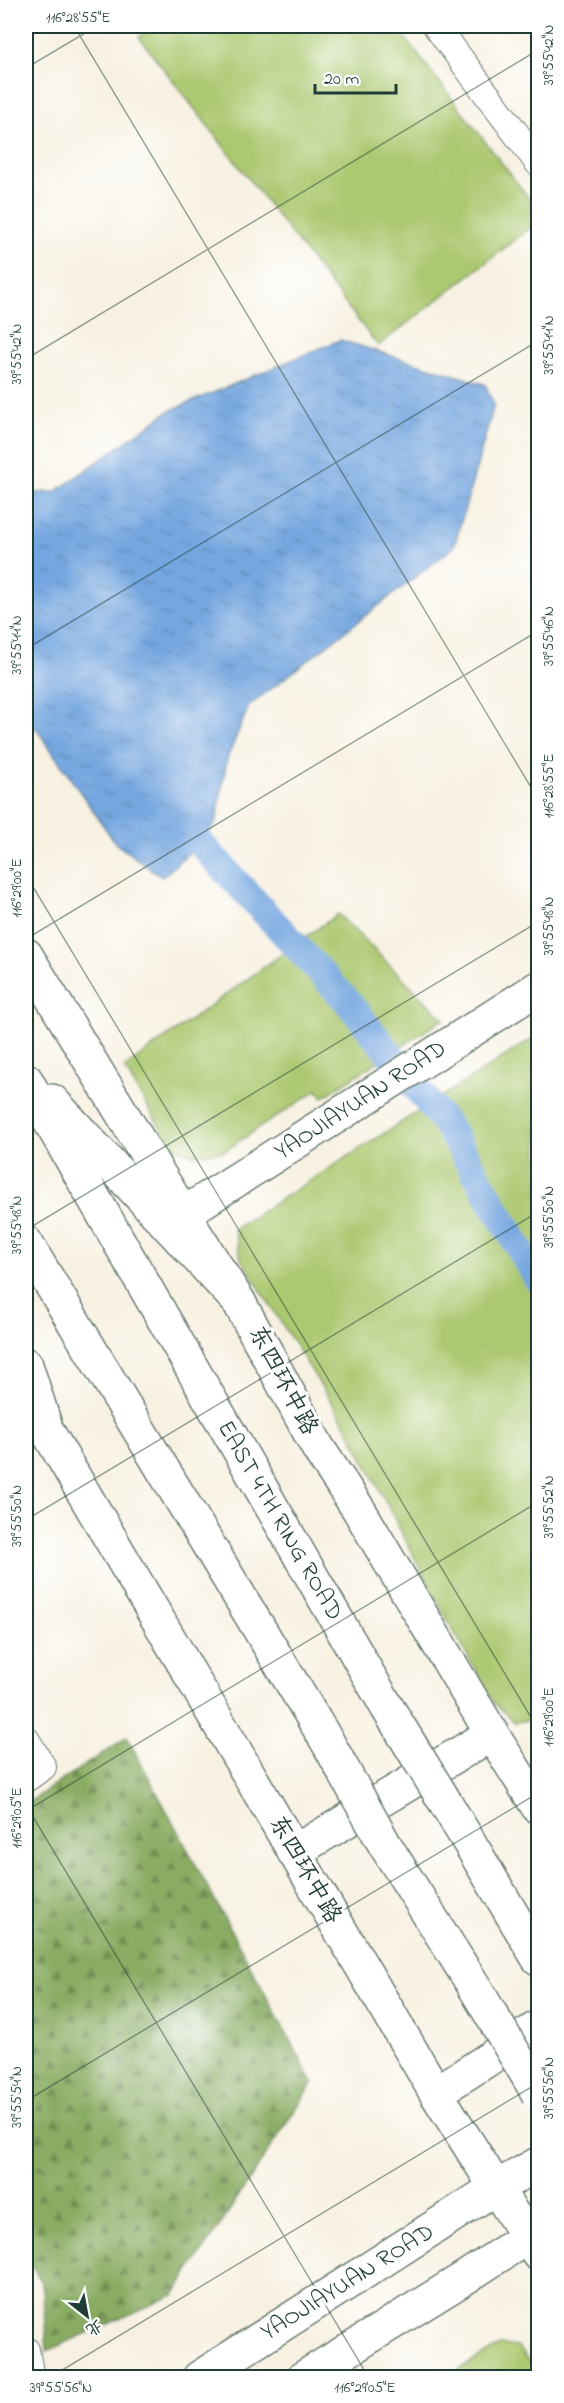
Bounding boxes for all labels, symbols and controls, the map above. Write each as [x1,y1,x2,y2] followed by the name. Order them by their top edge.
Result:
[46,7,110,29] text: 116°28'55"E
[538,25,560,85] text: 39°55'42"N
[315,57,396,95] scale bar
[324,67,359,93] text: 20 m
[538,315,560,375] text: 39°55'44"N
[6,324,28,384] text: 39°55'42"N
[538,606,560,666] text: 39°55'46"N
[6,615,28,675] text: 39°55'44"N
[538,754,560,818] text: 116°28'55"E
[6,858,28,918] text: 116°29'00"E
[538,897,560,955] text: 39°55'48"N
[268,1032,454,1170] street label: YAOJIAYUAN ROAD
[538,1186,560,1248] text: 39°55'50"N
[6,1196,28,1254] text: 39°55'48"N
[238,1320,326,1442] street label: 东四环中路
[207,1414,351,1628] street label: EAST 4TH RING ROAD
[538,1475,560,1539] text: 39°55'52"N
[6,1485,28,1547] text: 39°55'50"N
[538,1687,560,1747] text: 116°29'00"E
[6,1787,28,1849] text: 116°29'05"E
[259,1809,349,1931] street label: 东四环中路
[538,2057,560,2119] text: 39°55'56"N
[6,2066,28,2128] text: 39°55'54"N
[255,2216,441,2350] street label: YAOJIAYUAN ROAD
[57,2286,117,2346] north arrow
[81,2313,107,2342] text: 北
[30,2377,92,2399] text: 39°55'56"N
[334,2377,396,2399] text: 116°29'05"E

